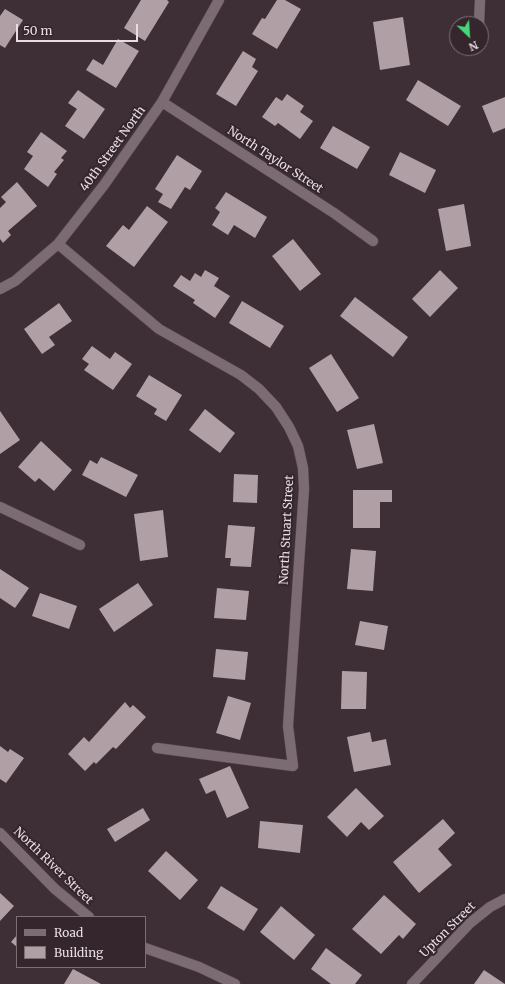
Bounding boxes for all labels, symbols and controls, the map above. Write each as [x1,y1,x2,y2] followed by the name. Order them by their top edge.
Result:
[18,16,140,42] scale bar
[449,16,489,56] north arrow
[23,23,52,38] text: 50 m
[467,38,481,54] text: N
[77,104,149,194] street label: 40th Street North
[224,124,326,196] street label: North Taylor Street
[277,475,297,585] street label: North Stuart Street
[10,825,96,907] street label: North River Street
[417,899,479,961] street label: Upton Street
[16,916,146,968] legend
[54,925,83,940] text: Road
[54,945,103,960] text: Building

